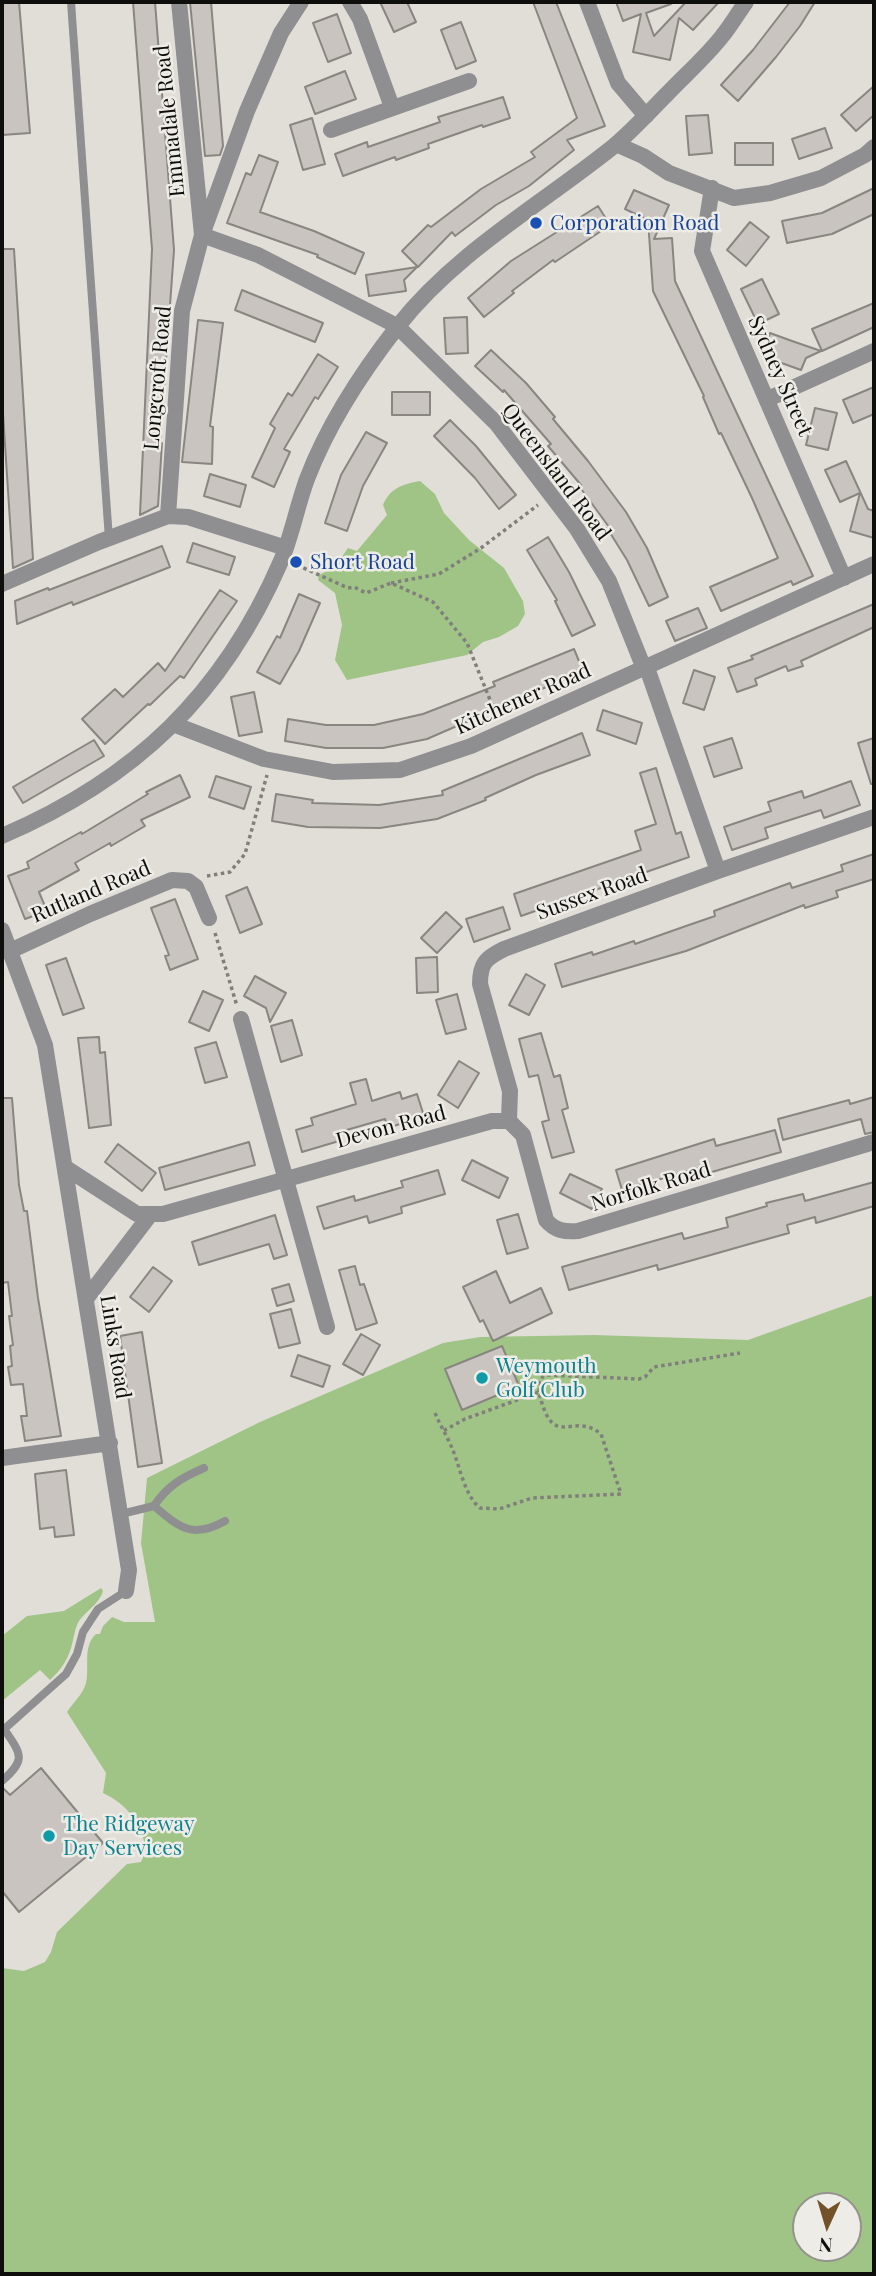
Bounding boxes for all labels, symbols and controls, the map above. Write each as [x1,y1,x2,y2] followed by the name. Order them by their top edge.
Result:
[149,44,191,198] street label: Emmadale Road
[550,210,719,236] place label: Corporation Road
[528,215,544,231] marker: Corporation Road
[139,305,177,451] street label: Longcroft Road
[742,312,818,440] street label: Sydney Street
[496,398,616,546] street label: Queensland Road
[310,549,415,575] place label: Short Road
[288,554,304,570] marker: Short Road
[451,658,595,740] street label: Kitchener Road
[27,856,155,928] street label: Rutland Road
[533,862,651,926] street label: Sussex Road
[333,1100,449,1154] street label: Devon Road
[588,1157,714,1217] street label: Norfolk Road
[94,1293,136,1401] street label: Links Road
[496,1353,597,1403] place label: Weymouth Golf Club
[474,1370,490,1386] marker: Weymouth Golf Club
[63,1811,194,1861] place label: The Ridgeway Day Services
[41,1828,57,1844] marker: The Ridgeway Day Services
[792,2192,862,2262] north arrow
[818,2233,833,2259] text: N

